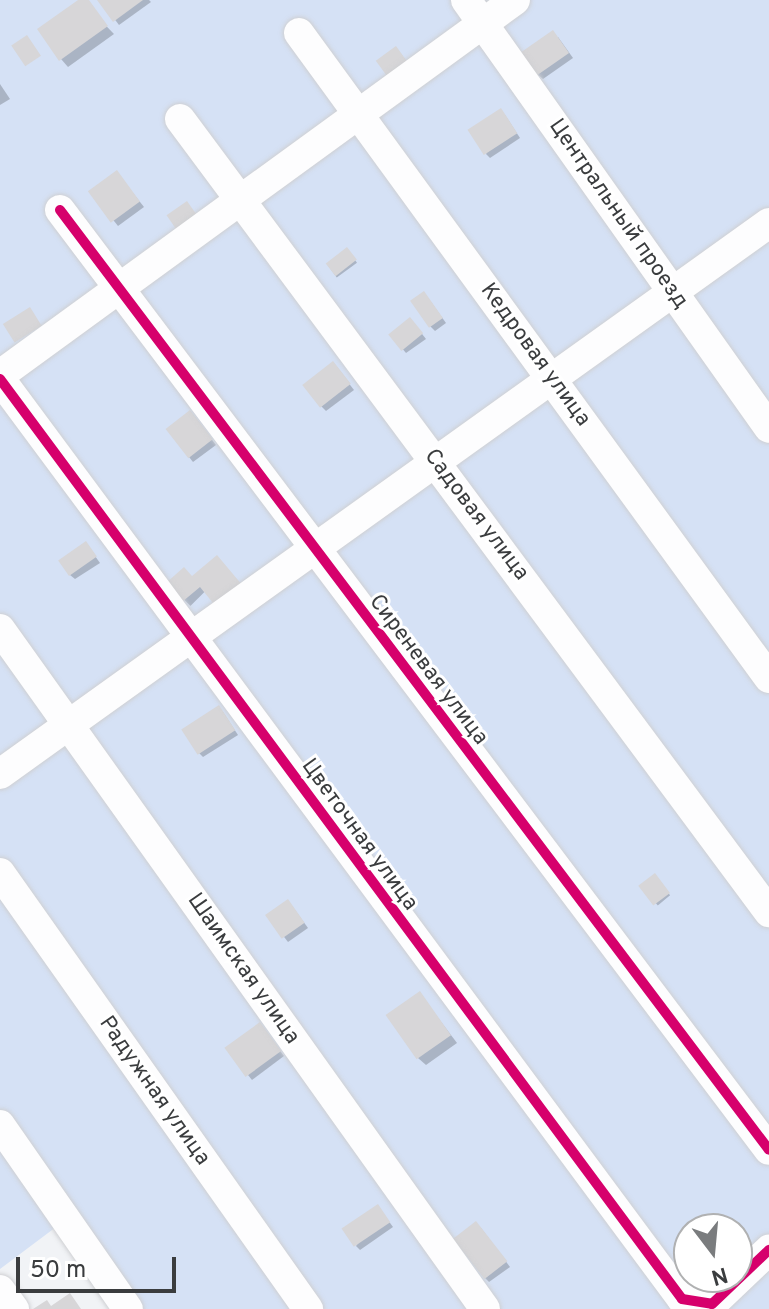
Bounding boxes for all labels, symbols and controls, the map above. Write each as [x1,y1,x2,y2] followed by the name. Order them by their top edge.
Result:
[542,114,694,314] street label: Центральный проезд
[474,278,596,432] street label: Кедровая улица
[418,444,534,586] street label: Садовая улица
[363,589,493,751] street label: Сиреневая улица
[295,754,423,916] street label: Цветочная улица
[181,888,305,1050] street label: Шаимская улица
[93,1011,215,1171] street label: Радужная улица
[673,1213,753,1293] north arrow
[20,1241,180,1291] scale bar
[30,1256,86,1286] text: 50 m
[708,1259,731,1290] text: N

